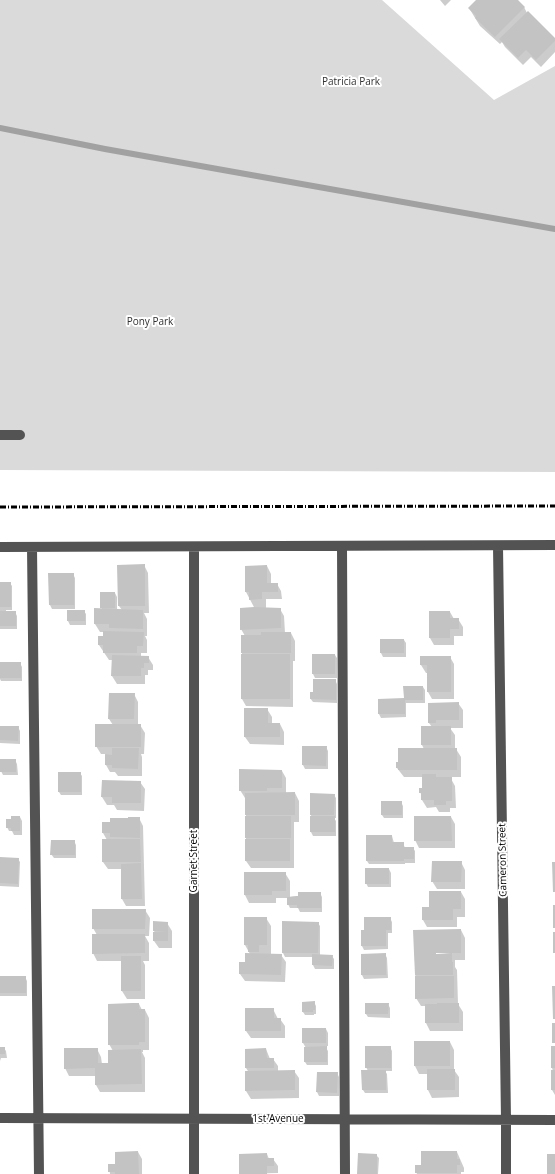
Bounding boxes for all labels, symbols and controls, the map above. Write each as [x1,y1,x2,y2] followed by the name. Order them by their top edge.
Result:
[322,76,380,88] park label: Patricia Park
[127,316,173,328] park label: Pony Park
[496,823,510,897] street label: Cameron Street
[188,830,200,892] street label: Garnet Street
[252,1113,304,1125] street label: 1st Avenue

